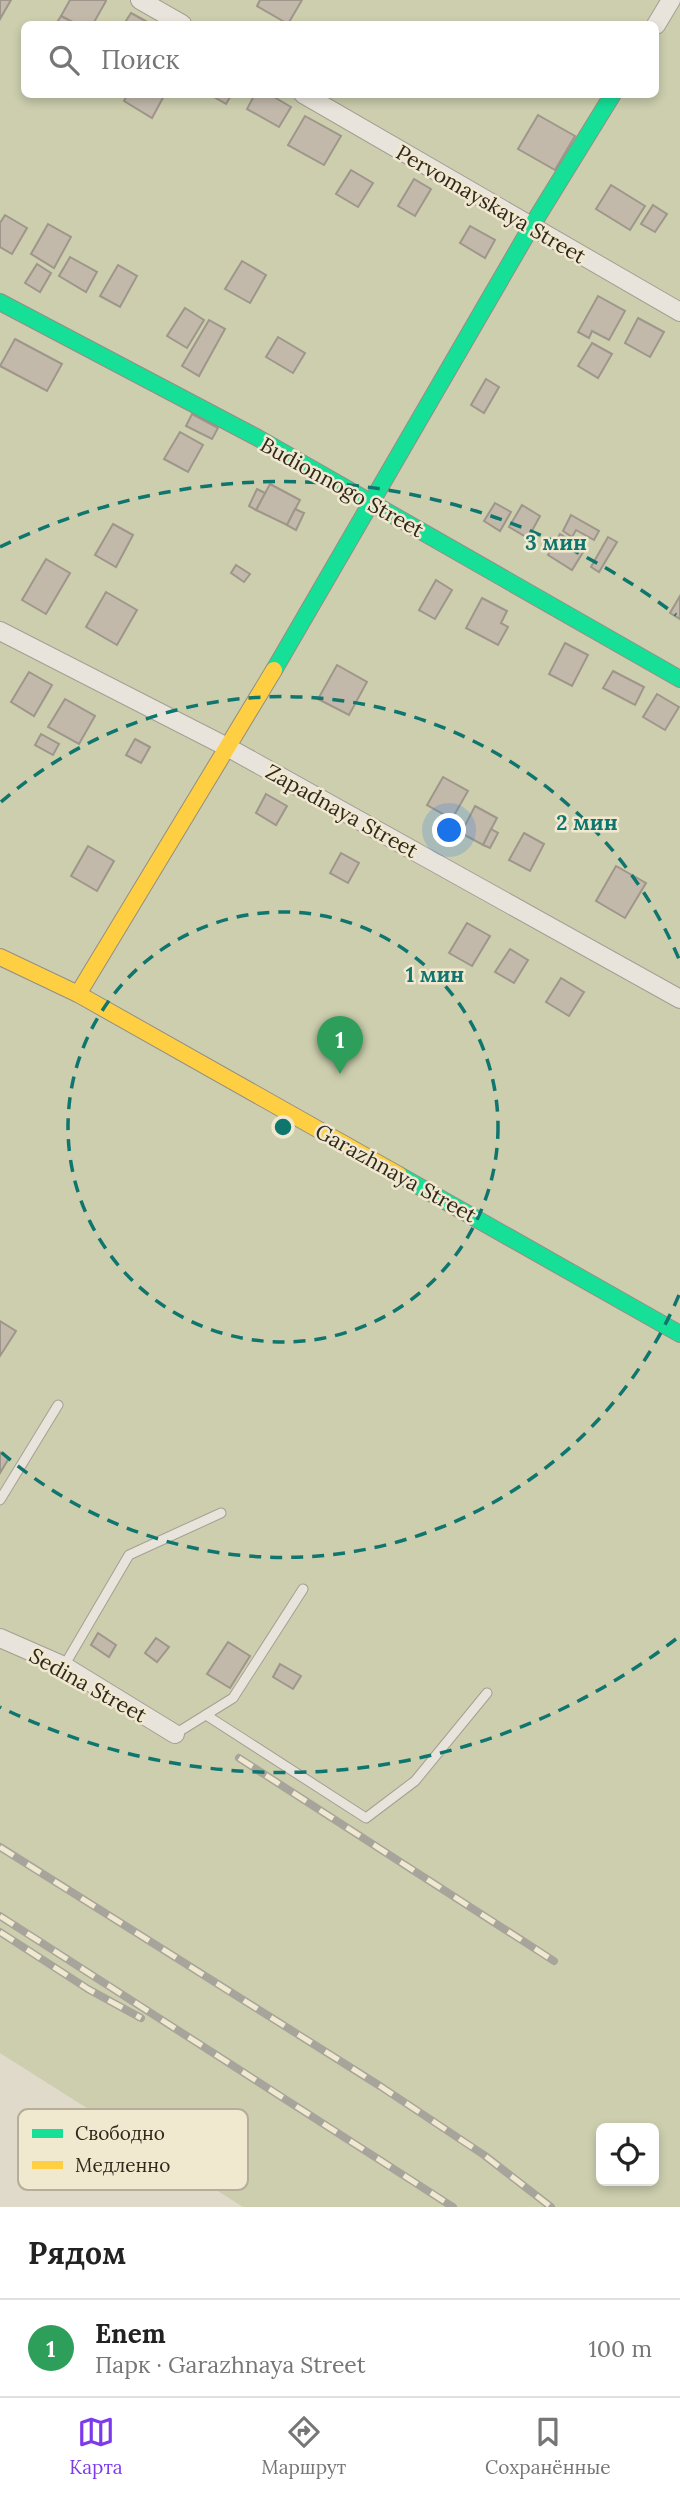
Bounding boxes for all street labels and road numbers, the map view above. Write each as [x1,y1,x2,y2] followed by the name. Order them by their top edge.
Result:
[391,139,592,270] street label: Pervomayskaya Street
[256,431,429,544] street label: Budionnogo Street
[261,758,424,864] street label: Zapadnaya Street
[311,1117,482,1229] street label: Garazhnaya Street
[24,1642,152,1729] street label: Sedina Street

